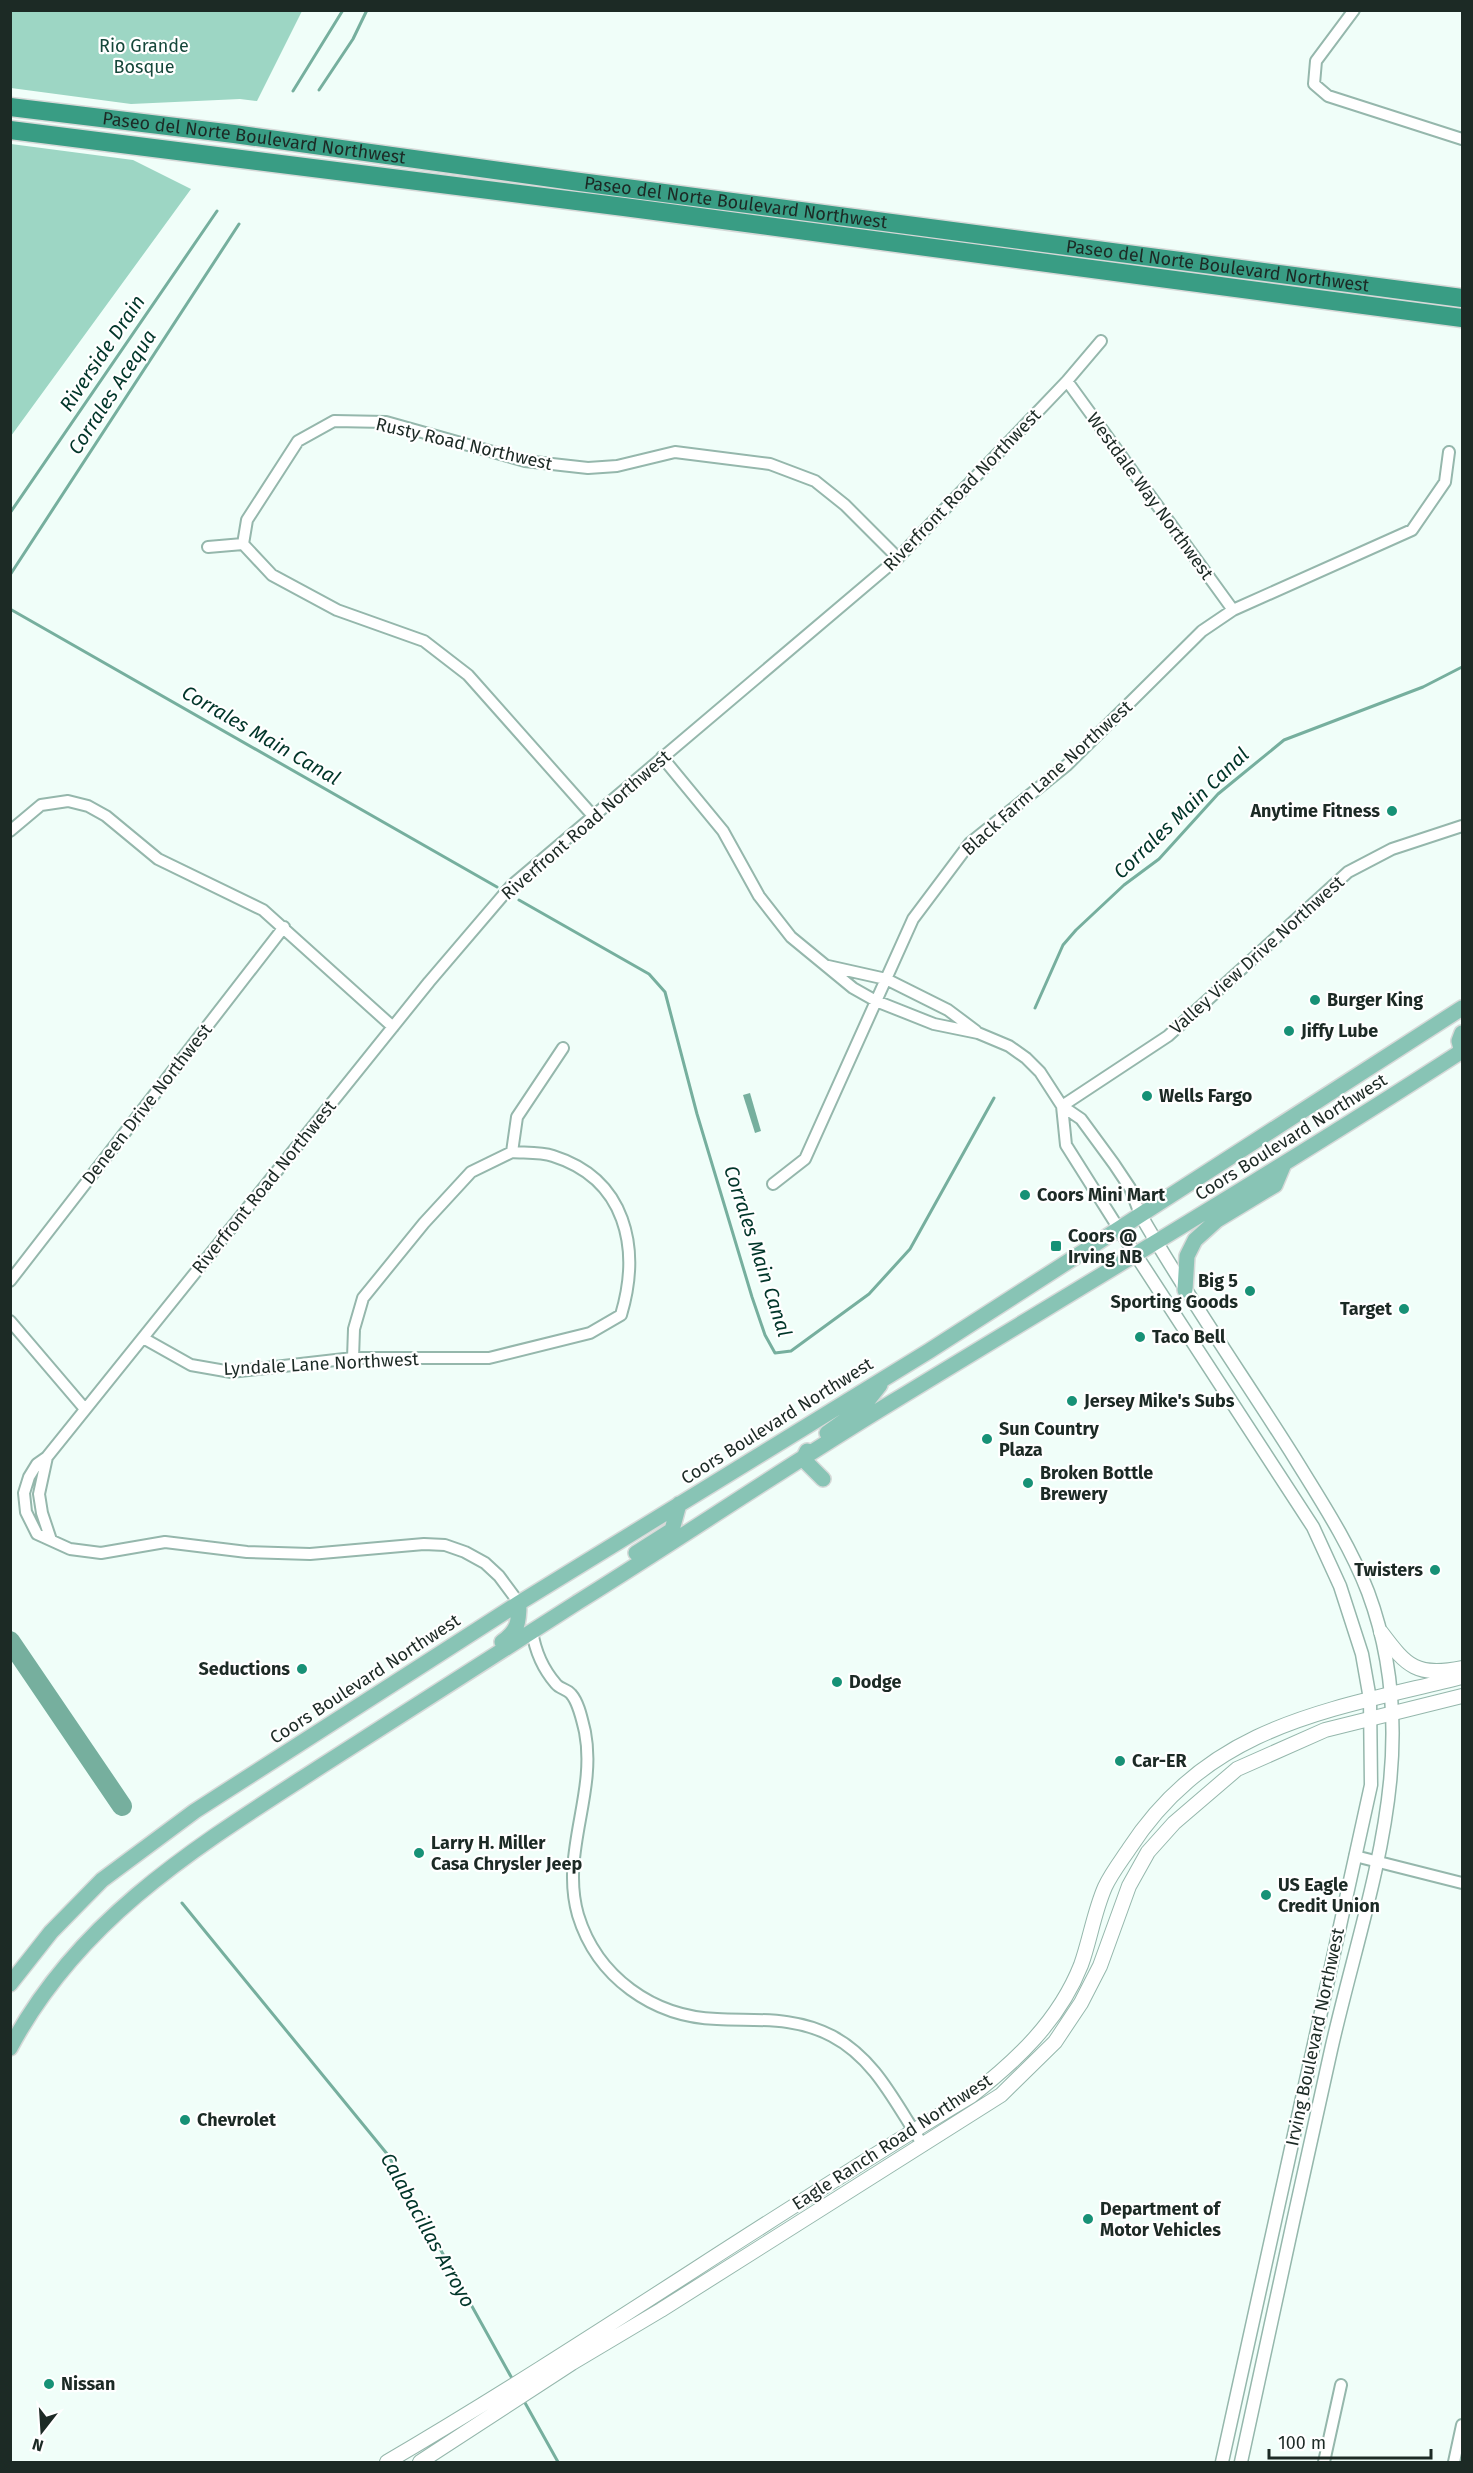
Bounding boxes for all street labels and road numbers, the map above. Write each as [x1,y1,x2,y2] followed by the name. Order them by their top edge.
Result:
[101,107,408,169] street label: Paseo del Norte Boulevard Northwest
[583,172,889,233] street label: Paseo del Norte Boulevard Northwest
[1065,235,1371,297] street label: Paseo del Norte Boulevard Northwest
[879,404,1046,576] street label: Riverfront Road Northwest
[1082,408,1218,584] street label: Westdale Way Northwest
[374,413,555,475] street label: Rusty Road Northwest
[957,695,1137,860] street label: Black Farm Lane Northwest
[497,745,675,904] street label: Riverfront Road Northwest
[1165,871,1349,1039] street label: Valley View Drive Northwest
[77,1019,217,1189] street label: Deneen Drive Northwest
[1191,1069,1391,1205] street label: Coors Boulevard Northwest
[187,1095,341,1278] street label: Riverfront Road Northwest
[223,1348,420,1380] street label: Lyndale Lane Northwest
[677,1353,877,1489] street label: Coors Boulevard Northwest
[266,1609,465,1749] street label: Coors Boulevard Northwest
[1281,1925,1349,2148] street label: Irving Boulevard Northwest
[788,2069,996,2215] street label: Eagle Ranch Road Northwest

